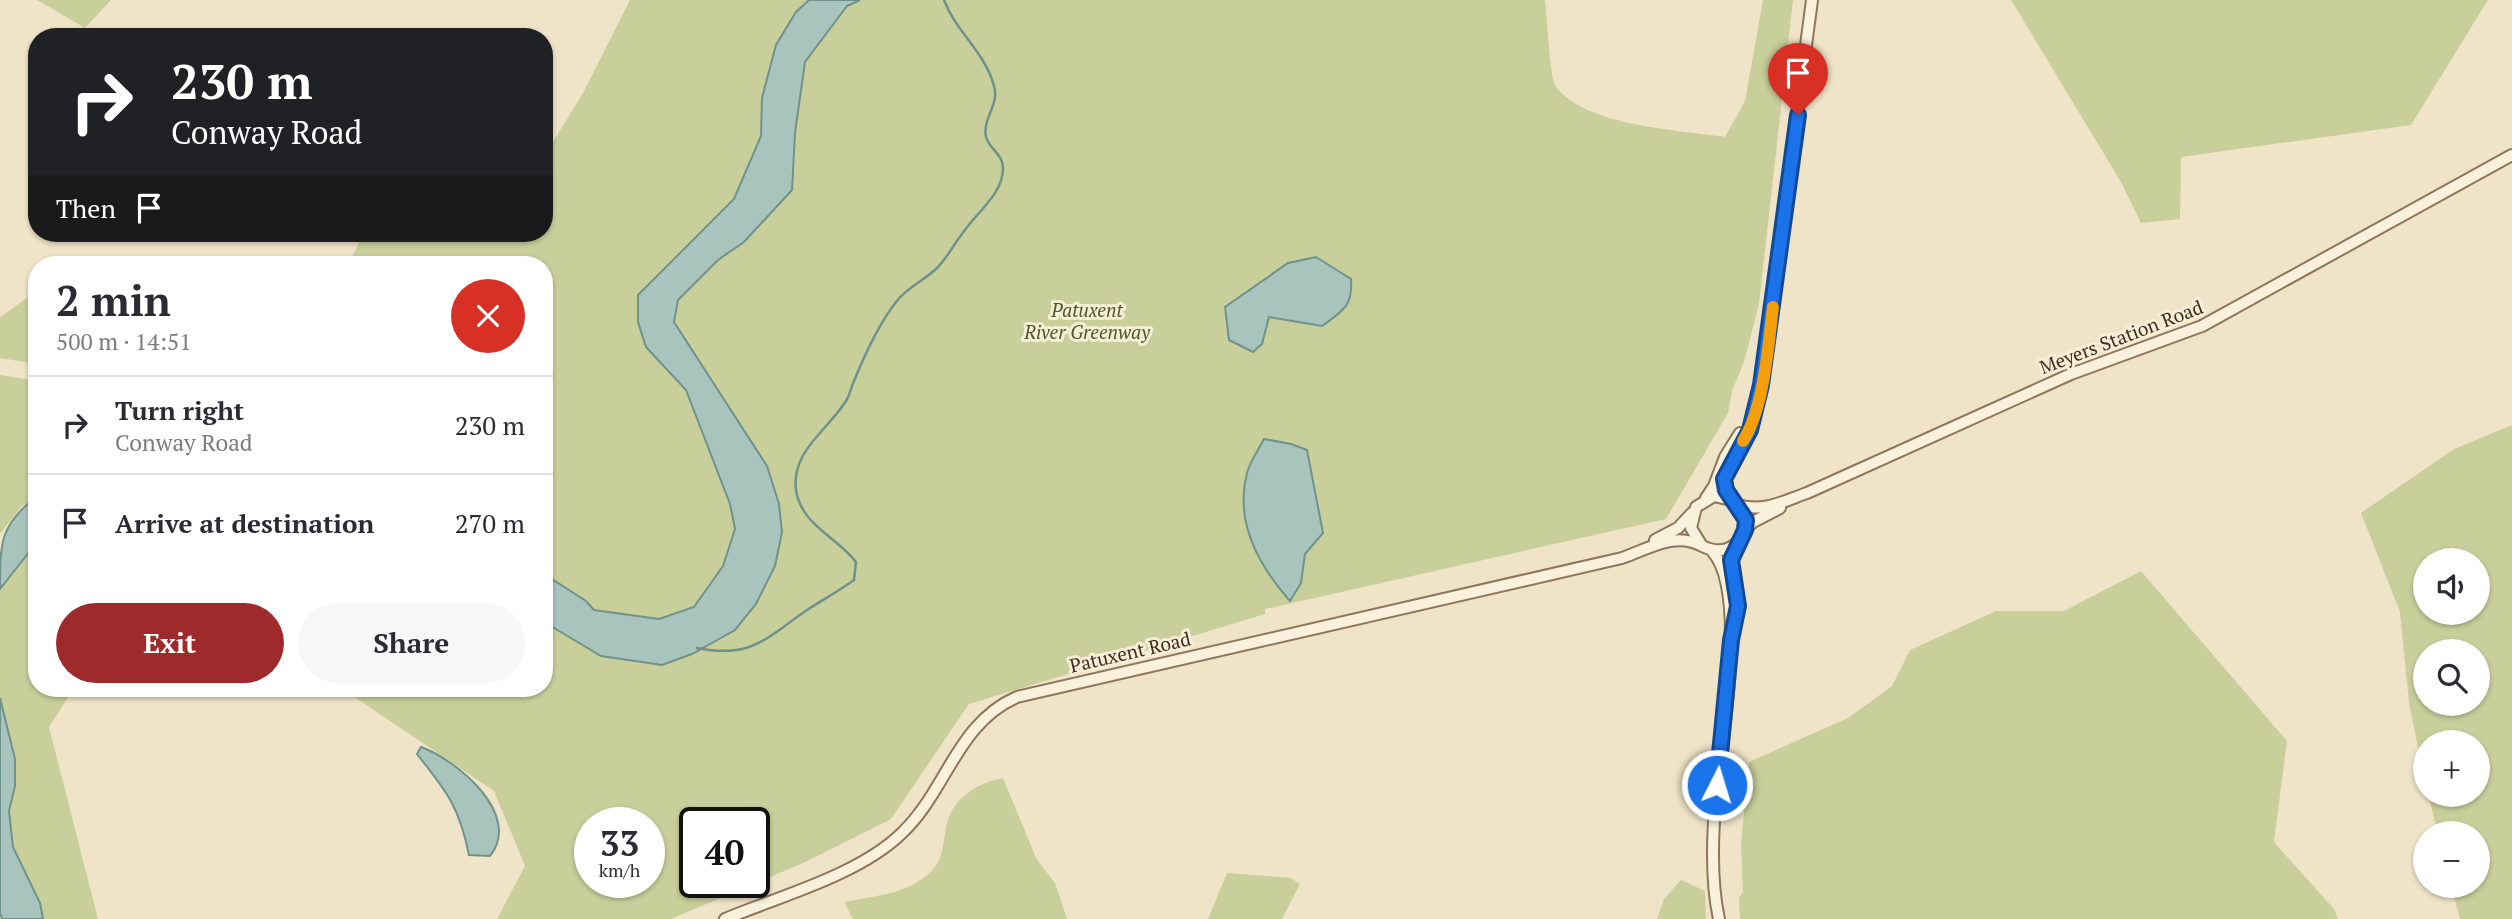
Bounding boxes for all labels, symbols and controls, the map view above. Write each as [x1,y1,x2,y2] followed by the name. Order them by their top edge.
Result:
[1768,43,1828,115] pin
[171,48,313,113] text: 230 m
[1779,54,1817,92] icon: arrive
[56,56,147,147] icon: right
[171,111,362,153] text: Conway Road
[130,189,168,227] icon: arrive
[56,191,116,225] text: Then
[56,272,171,328] text: 2 min
[451,279,525,353] button: close
[2036,294,2206,379] street label: Meyers Station Road
[1023,297,1151,344] park label: Patuxent River Greenway
[56,326,191,357] text: 500 m · 14:51
[115,393,244,427] text: Turn right
[56,406,94,444] icon: right
[455,408,525,442] text: 230 m
[115,427,253,458] text: Conway Road
[56,504,94,542] icon: arrive
[115,506,374,540] text: Arrive at destination
[455,506,525,540] text: 270 m
[2413,548,2490,898] map controls
[2413,548,2490,625] button: sound
[56,603,284,683] button: Exit
[298,603,525,683] button: Share
[1067,625,1193,678] street label: Patuxent Road
[2413,639,2490,716] button: search
[2413,730,2490,807] button: +
[1680,748,1754,822] position arrow
[679,807,770,898] speed limit sign: 40
[600,820,639,866] text: 33
[2413,821,2490,898] button: −
[599,858,640,882] text: km/h

